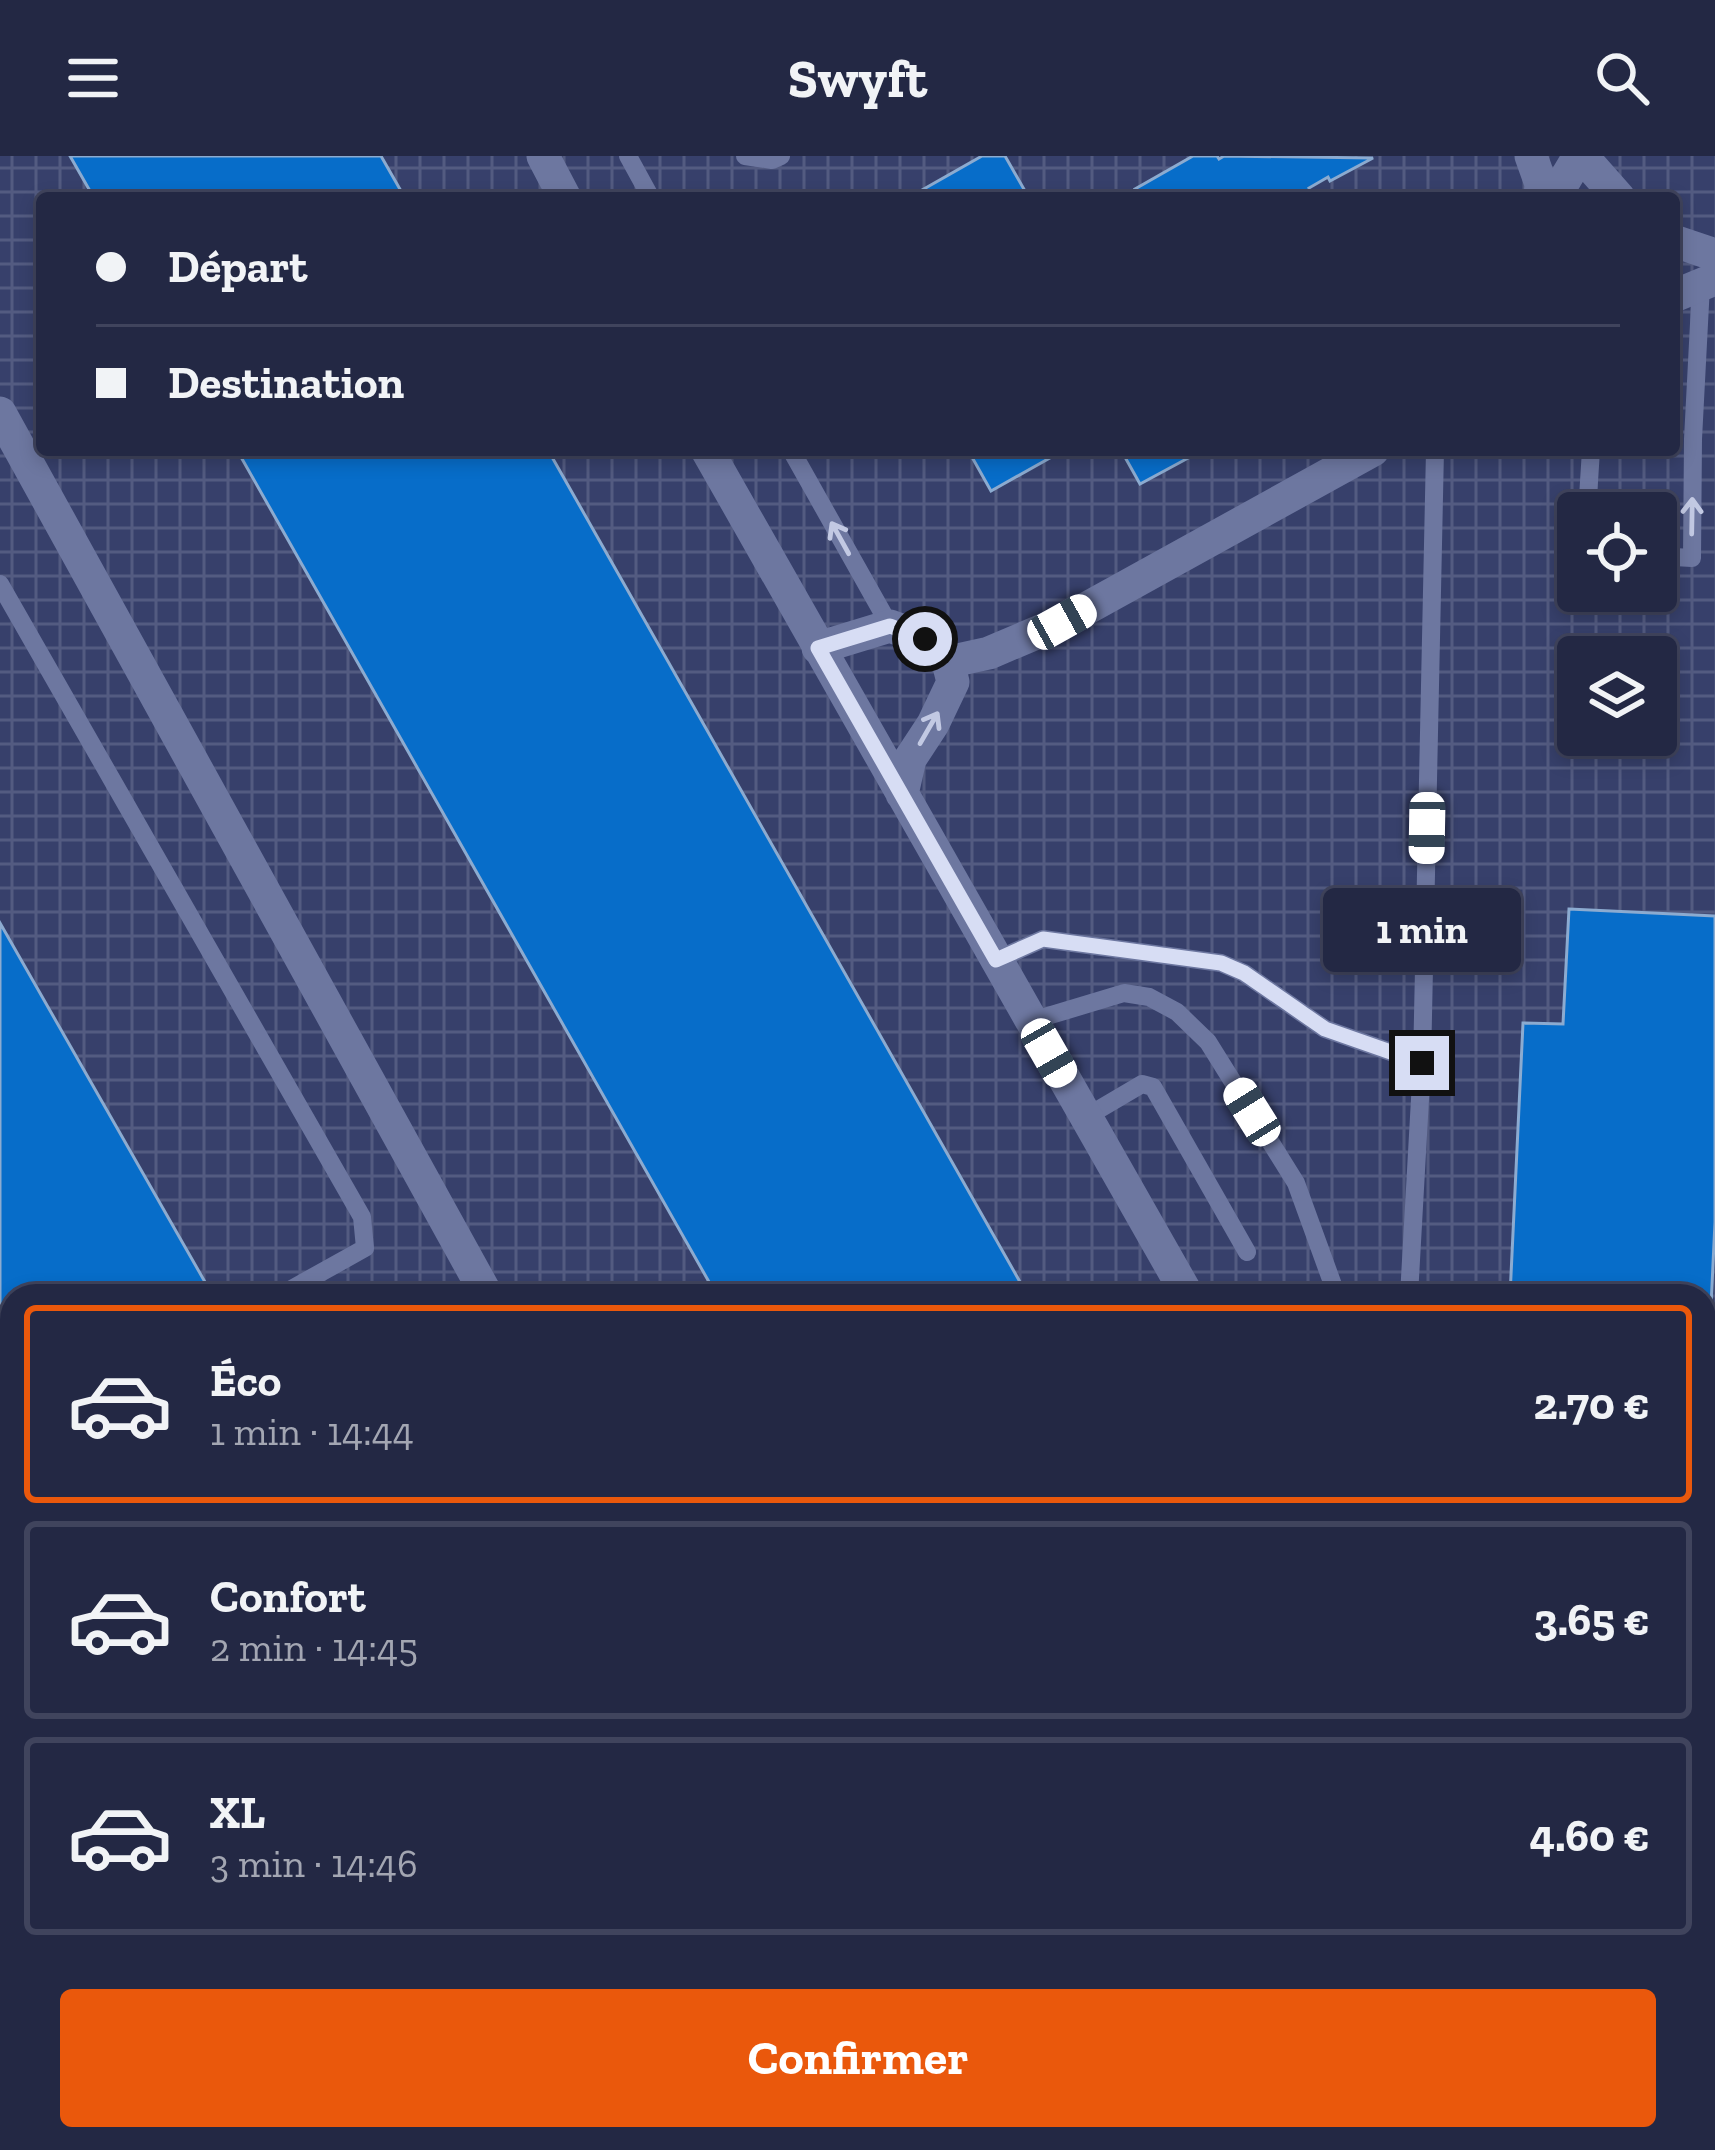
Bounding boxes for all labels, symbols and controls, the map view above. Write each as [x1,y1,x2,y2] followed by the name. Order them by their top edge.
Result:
[60,45,126,111] icon: menu
[1589,45,1655,111] icon: search
[788,46,927,111] text: Swyft
[168,240,307,294] text: Départ
[168,356,404,410] text: Destination
[1557,492,1677,756] map controls
[1557,492,1677,612] button: locate
[1681,497,1703,536] one-way arrow
[828,521,852,556] one-way arrow
[1022,589,1102,655] car
[898,612,952,666] route start
[1557,636,1677,756] button: layers
[918,711,942,746] one-way arrow
[1408,792,1446,864] car
[1323,889,1521,973] callout: 1 min
[1376,906,1468,953] text: 1 min
[1015,1013,1083,1093] car
[1395,1036,1449,1090] route end
[1218,1072,1286,1152] car
[66,1350,174,1458] icon: car
[210,1354,281,1408] text: Éco
[1534,1377,1650,1431] text: 2.70 €
[210,1408,414,1455] text: 1 min · 14:44
[66,1566,174,1674] icon: car
[210,1570,366,1624] text: Confort
[1534,1593,1650,1647] text: 3.65 €
[210,1624,418,1671] text: 2 min · 14:45
[66,1782,174,1890] icon: car
[210,1786,265,1840] text: XL
[1530,1809,1650,1863] text: 4.60 €
[210,1840,418,1887] text: 3 min · 14:46
[60,1989,1656,2127] button: Confirmer

